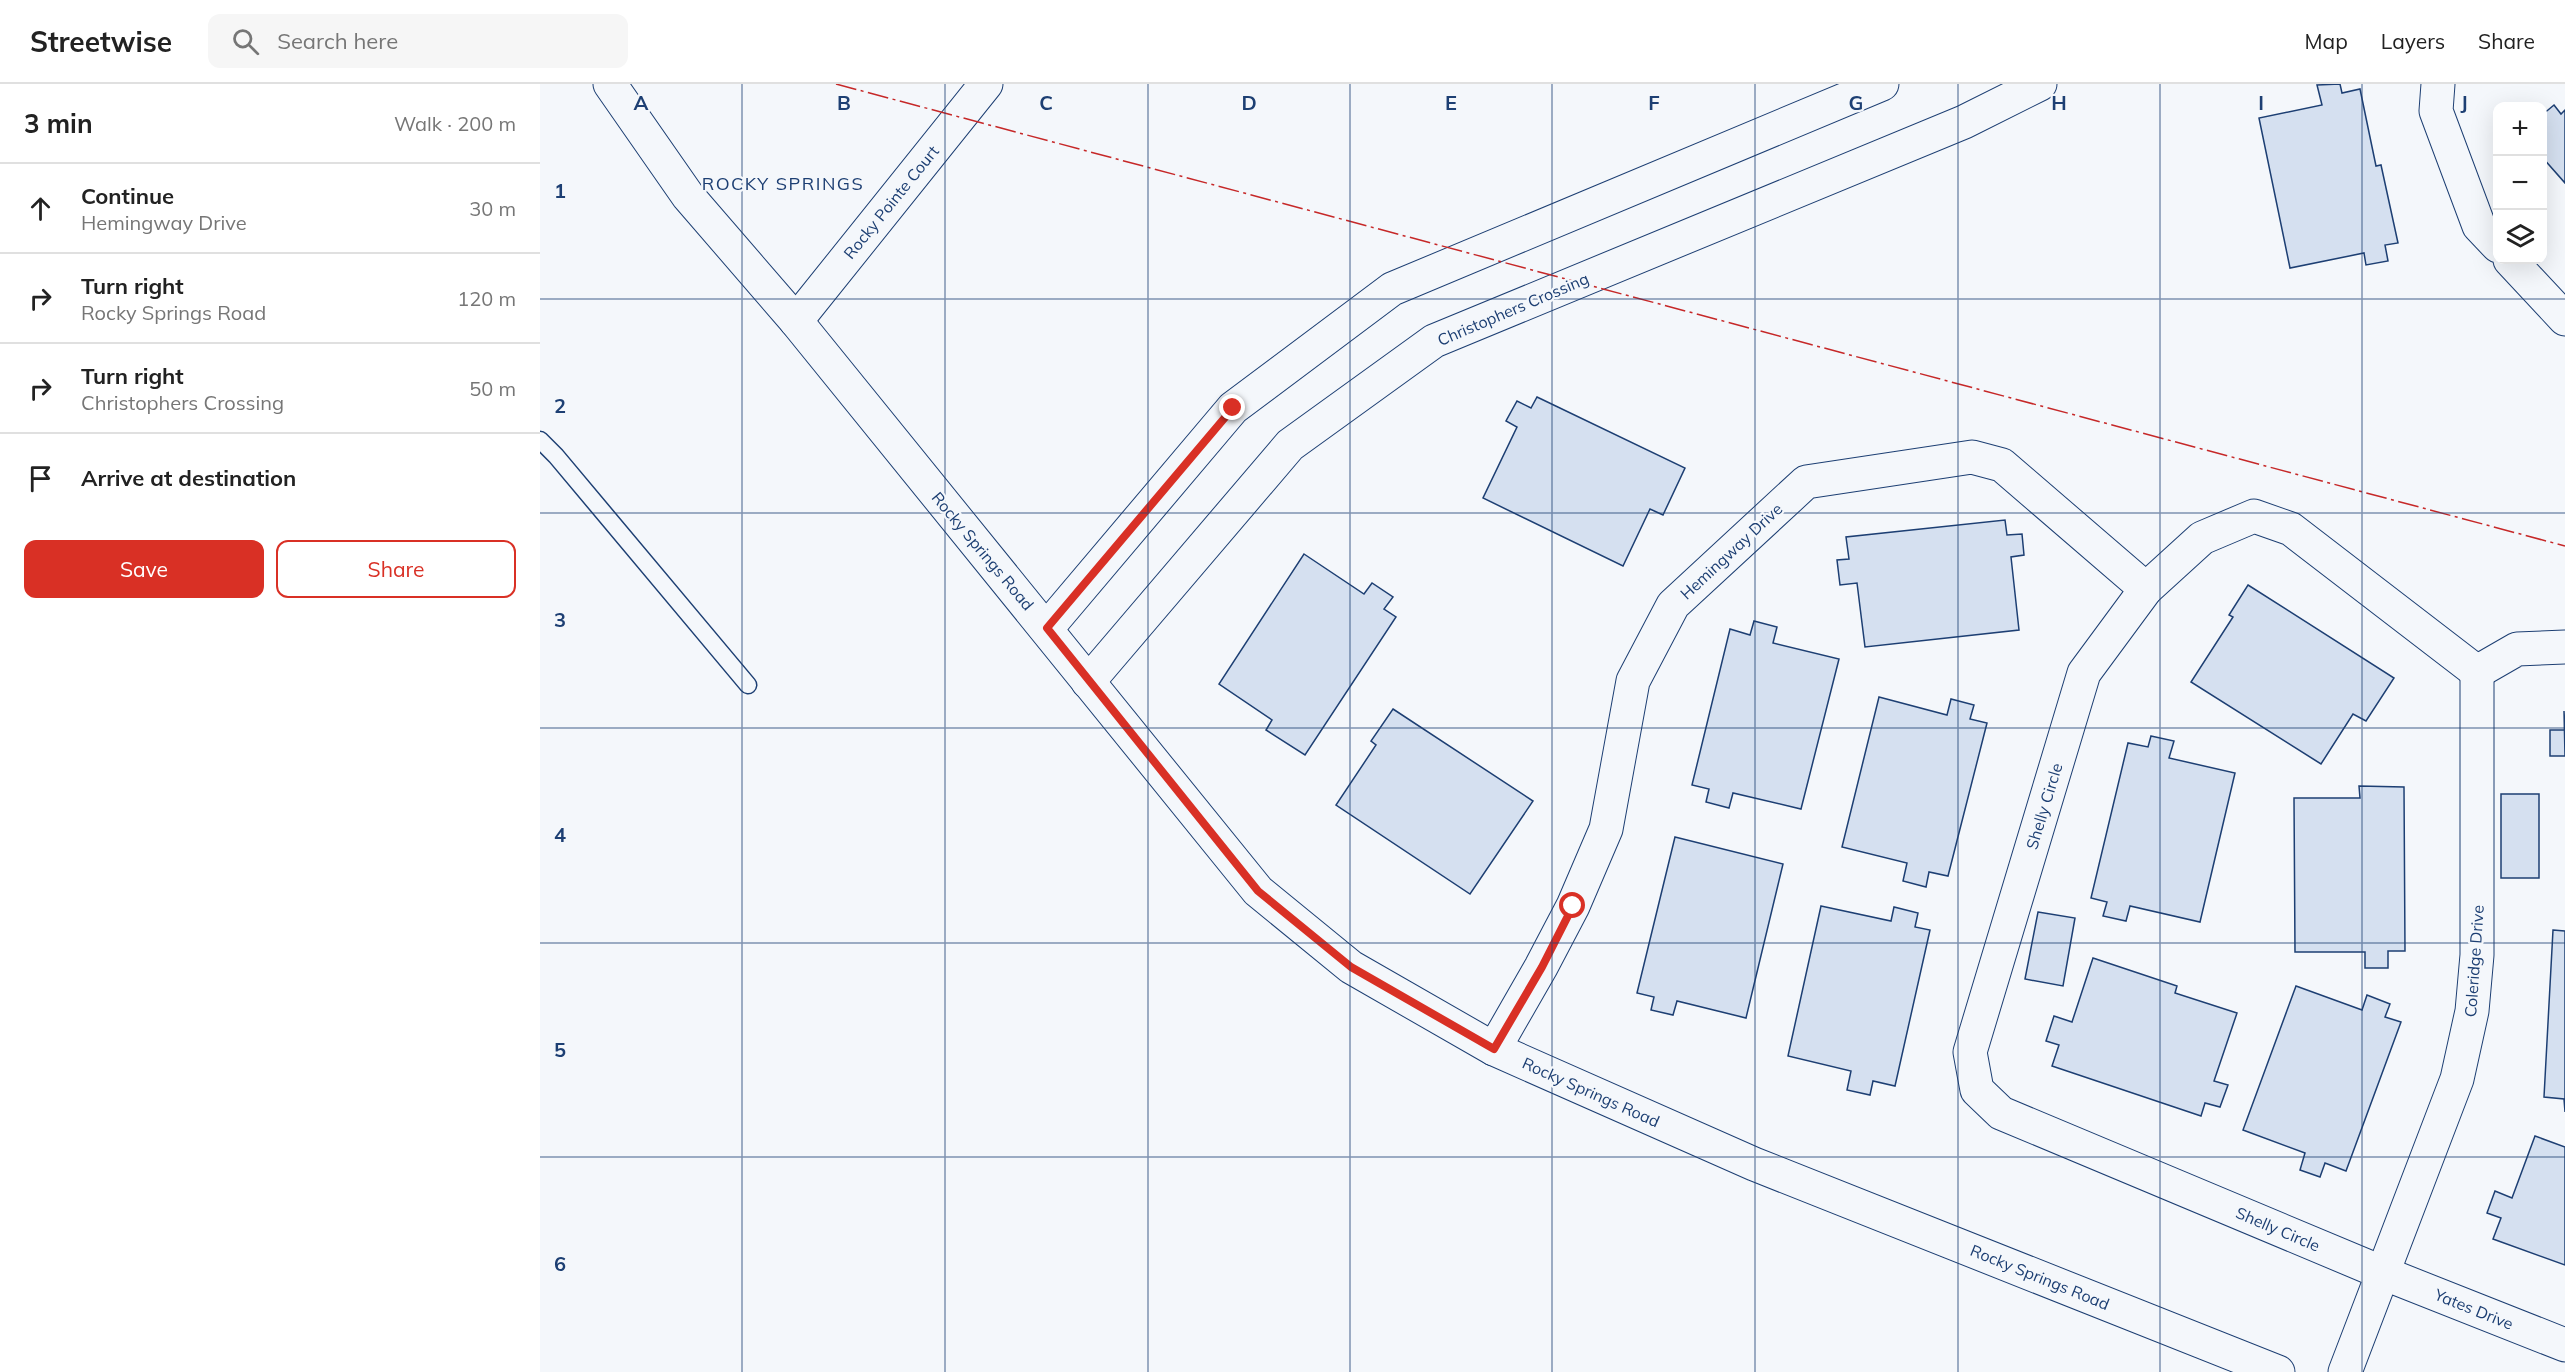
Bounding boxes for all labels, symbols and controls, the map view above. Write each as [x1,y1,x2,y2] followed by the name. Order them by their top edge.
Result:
[208,14,628,68] search box
[30,24,172,59] text: Streetwise
[229,25,262,58] icon: search
[277,27,398,55] text: Search here
[2305,28,2348,54] text: Map
[2381,28,2445,54] text: Layers
[2478,28,2535,54] text: Share
[634,90,649,115] text: A
[837,90,851,115] text: B
[1039,90,1053,115] text: C
[1241,90,1257,115] text: D
[1445,90,1457,115] text: E
[1648,90,1660,115] text: F
[1849,90,1863,115] text: G
[2051,90,2067,115] text: H
[2258,90,2264,115] text: I
[2460,90,2468,115] text: J
[2493,102,2547,264] map controls
[2493,102,2547,156] button: +
[24,107,93,140] text: 3 min
[394,111,516,136] text: Walk · 200 m
[839,141,943,263] street label: Rocky Pointe Court
[2493,156,2547,210] button: −
[702,172,864,195] district label: ROCKY SPRINGS
[554,178,566,203] text: 1
[81,182,174,210] text: Continue
[24,192,57,225] icon: ahead
[469,196,516,221] text: 30 m
[81,210,247,235] text: Hemingway Drive
[2493,210,2547,264] button: layers
[1434,268,1592,350] street label: Christophers Crossing
[81,272,184,300] text: Turn right
[24,282,57,315] icon: right
[457,286,516,311] text: 120 m
[81,300,266,325] text: Rocky Springs Road
[81,362,184,390] text: Turn right
[24,372,57,405] icon: right
[469,376,516,401] text: 50 m
[81,390,284,415] text: Christophers Crossing
[554,393,566,418] text: 2
[1219,394,1245,420] route end
[24,462,57,495] icon: arrive
[81,464,296,492] text: Arrive at destination
[928,488,1038,614] street label: Rocky Springs Road
[1676,499,1786,603] street label: Hemingway Drive
[24,540,264,598] button: Save
[276,540,516,598] button: Share
[554,607,566,632] text: 3
[2021,760,2067,852] street label: Shelly Circle
[554,822,566,847] text: 4
[1559,892,1585,918] route start
[2460,904,2488,1018] street label: Coleridge Drive
[554,1037,566,1062] text: 5
[1519,1053,1663,1131] street label: Rocky Springs Road
[2233,1202,2323,1256] street label: Shelly Circle
[1968,1240,2112,1314] street label: Rocky Springs Road
[554,1251,566,1276] text: 6
[2431,1284,2516,1334] street label: Yates Drive

